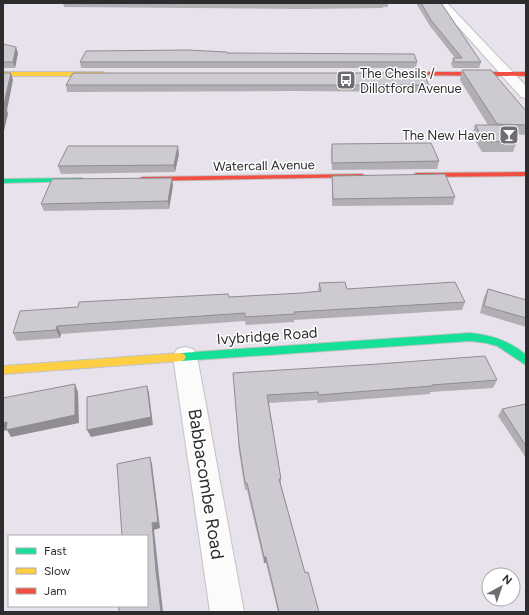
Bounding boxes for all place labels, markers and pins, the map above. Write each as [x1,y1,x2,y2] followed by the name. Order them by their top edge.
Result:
[360,66,462,96] place label: The Chesils / Dillotford Avenue
[335,69,357,91] bus stop icon: The Chesils / Dillotford Avenue
[498,124,520,146] bar icon: The New Haven
[403,128,495,143] place label: The New Haven

